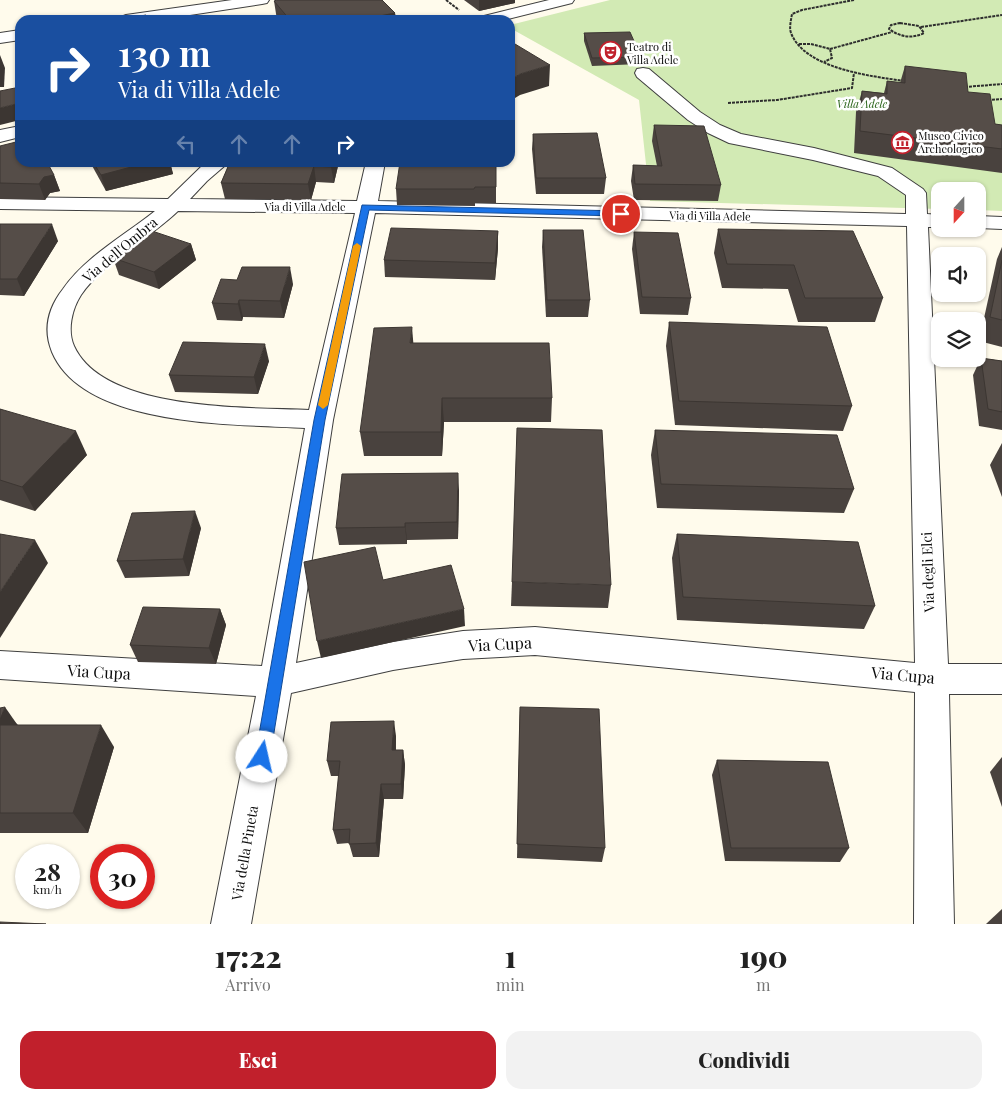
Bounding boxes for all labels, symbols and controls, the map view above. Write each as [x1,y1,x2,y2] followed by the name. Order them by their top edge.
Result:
[118,29,211,76] text: 130 m
[35,35,100,100] icon: right
[626,39,679,67] place label: Teatro di Villa Adele
[599,41,623,65] theatre icon: Teatro di Villa Adele
[118,74,281,104] text: Via di Villa Adele
[837,96,888,111] park label: Villa Adele
[917,128,984,156] place label: Museo Civico Archeologico
[172,130,200,158] icon: left
[225,130,253,158] icon: ahead
[278,130,306,158] icon: ahead
[331,130,359,158] icon: right
[890,130,914,154] museum icon: Museo Civico Archeologico
[931,182,986,238] north arrow
[931,182,986,367] map controls
[600,193,642,235] pin
[263,199,346,214] street label: Via di Villa Adele
[607,200,635,228] icon: arrive
[668,207,751,224] street label: Via di Villa Adele
[77,213,161,287] street label: Via dell'Ombra
[931,247,986,302] button: sound
[931,312,986,367] button: layers
[917,532,938,613] street label: Via degli Elci
[467,631,532,656] street label: Via Cupa
[66,659,131,684] street label: Via Cupa
[869,661,936,688] street label: Via Cupa
[235,730,287,782] position arrow
[227,804,262,903] street label: Via della Pineta
[90,844,155,909] speed limit sign: 30
[34,854,61,887] text: 28
[33,881,62,897] text: km/h
[215,936,282,976] text: 17:22
[504,936,516,976] text: 1
[739,936,787,976] text: 190
[225,974,271,995] text: Arrivo
[496,974,525,995] text: min
[756,974,770,995] text: m
[20,1031,496,1089] button: Esci
[506,1031,982,1089] button: Condividi

